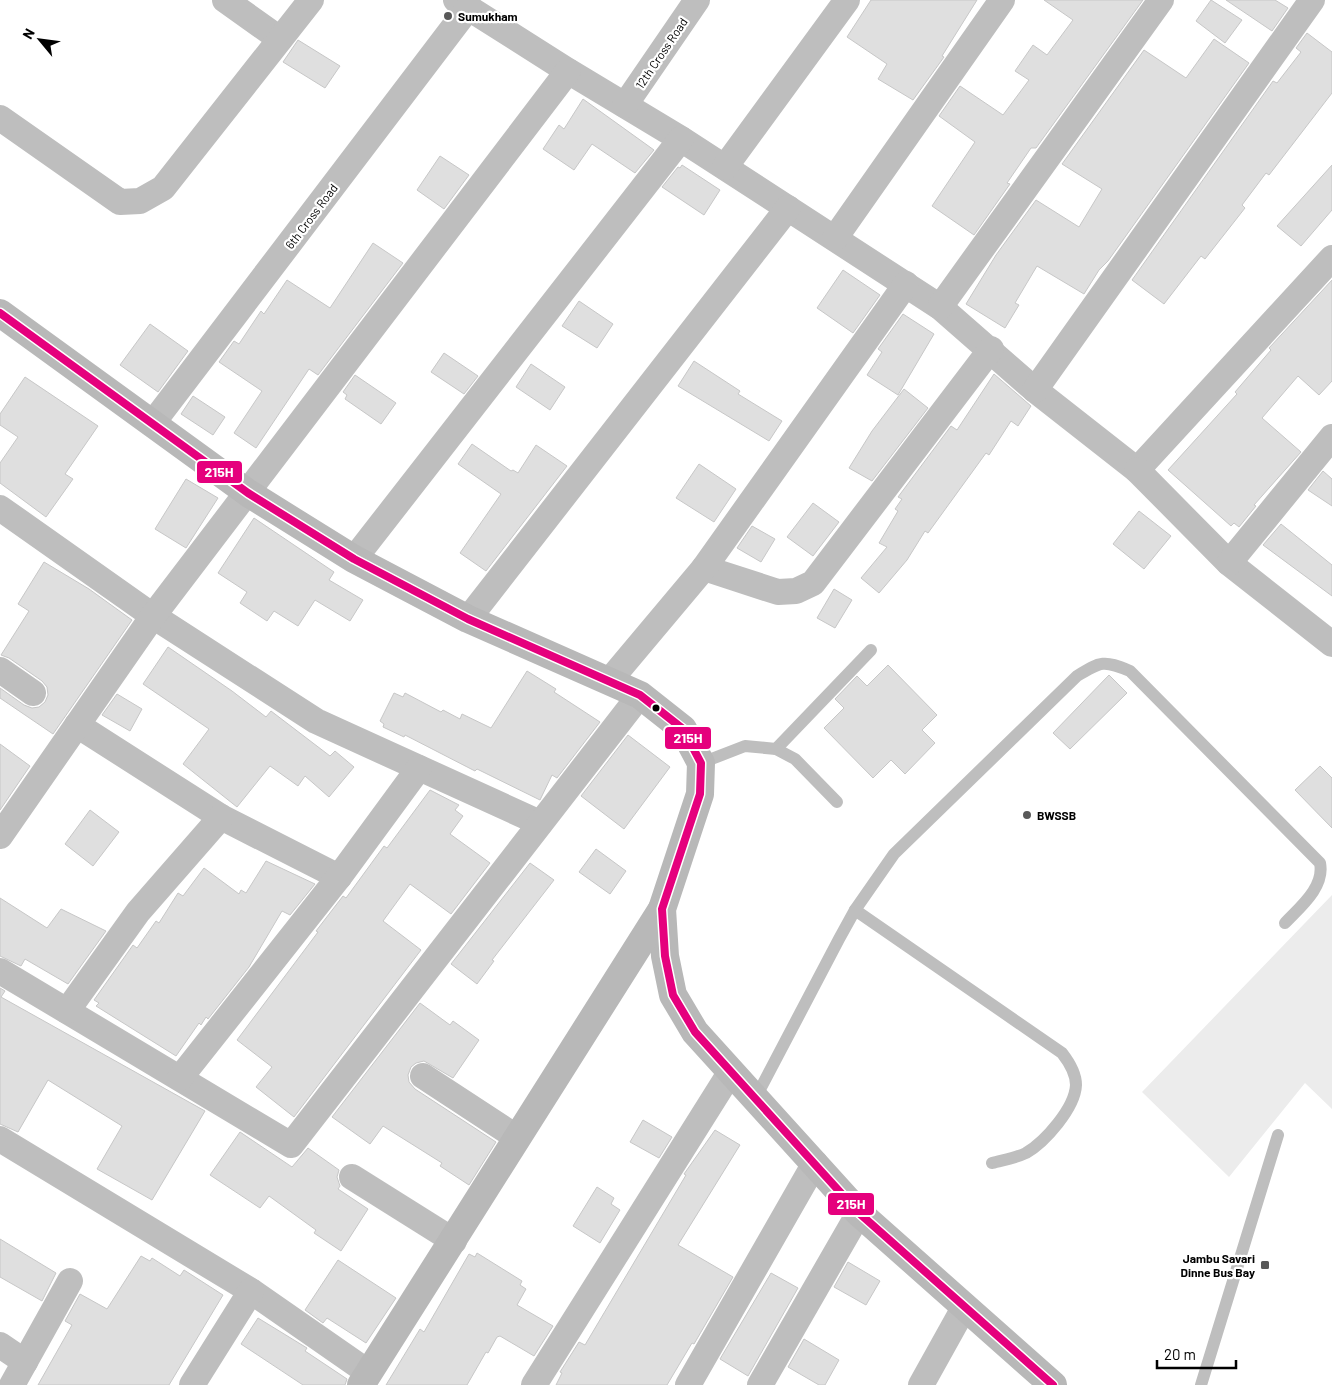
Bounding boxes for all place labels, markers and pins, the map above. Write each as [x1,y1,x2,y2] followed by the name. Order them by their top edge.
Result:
[458,9,518,23] place label: Sumukham
[442,10,454,22] marker: Sumukham
[651,703,661,713] unlabelled marker
[1037,808,1076,822] place label: BWSSB
[1021,809,1033,821] marker: BWSSB
[1181,1251,1255,1279] place label: Jambu Savari Dinne Bus Bay
[1259,1259,1271,1271] marker: Jambu Savari Dinne Bus Bay

